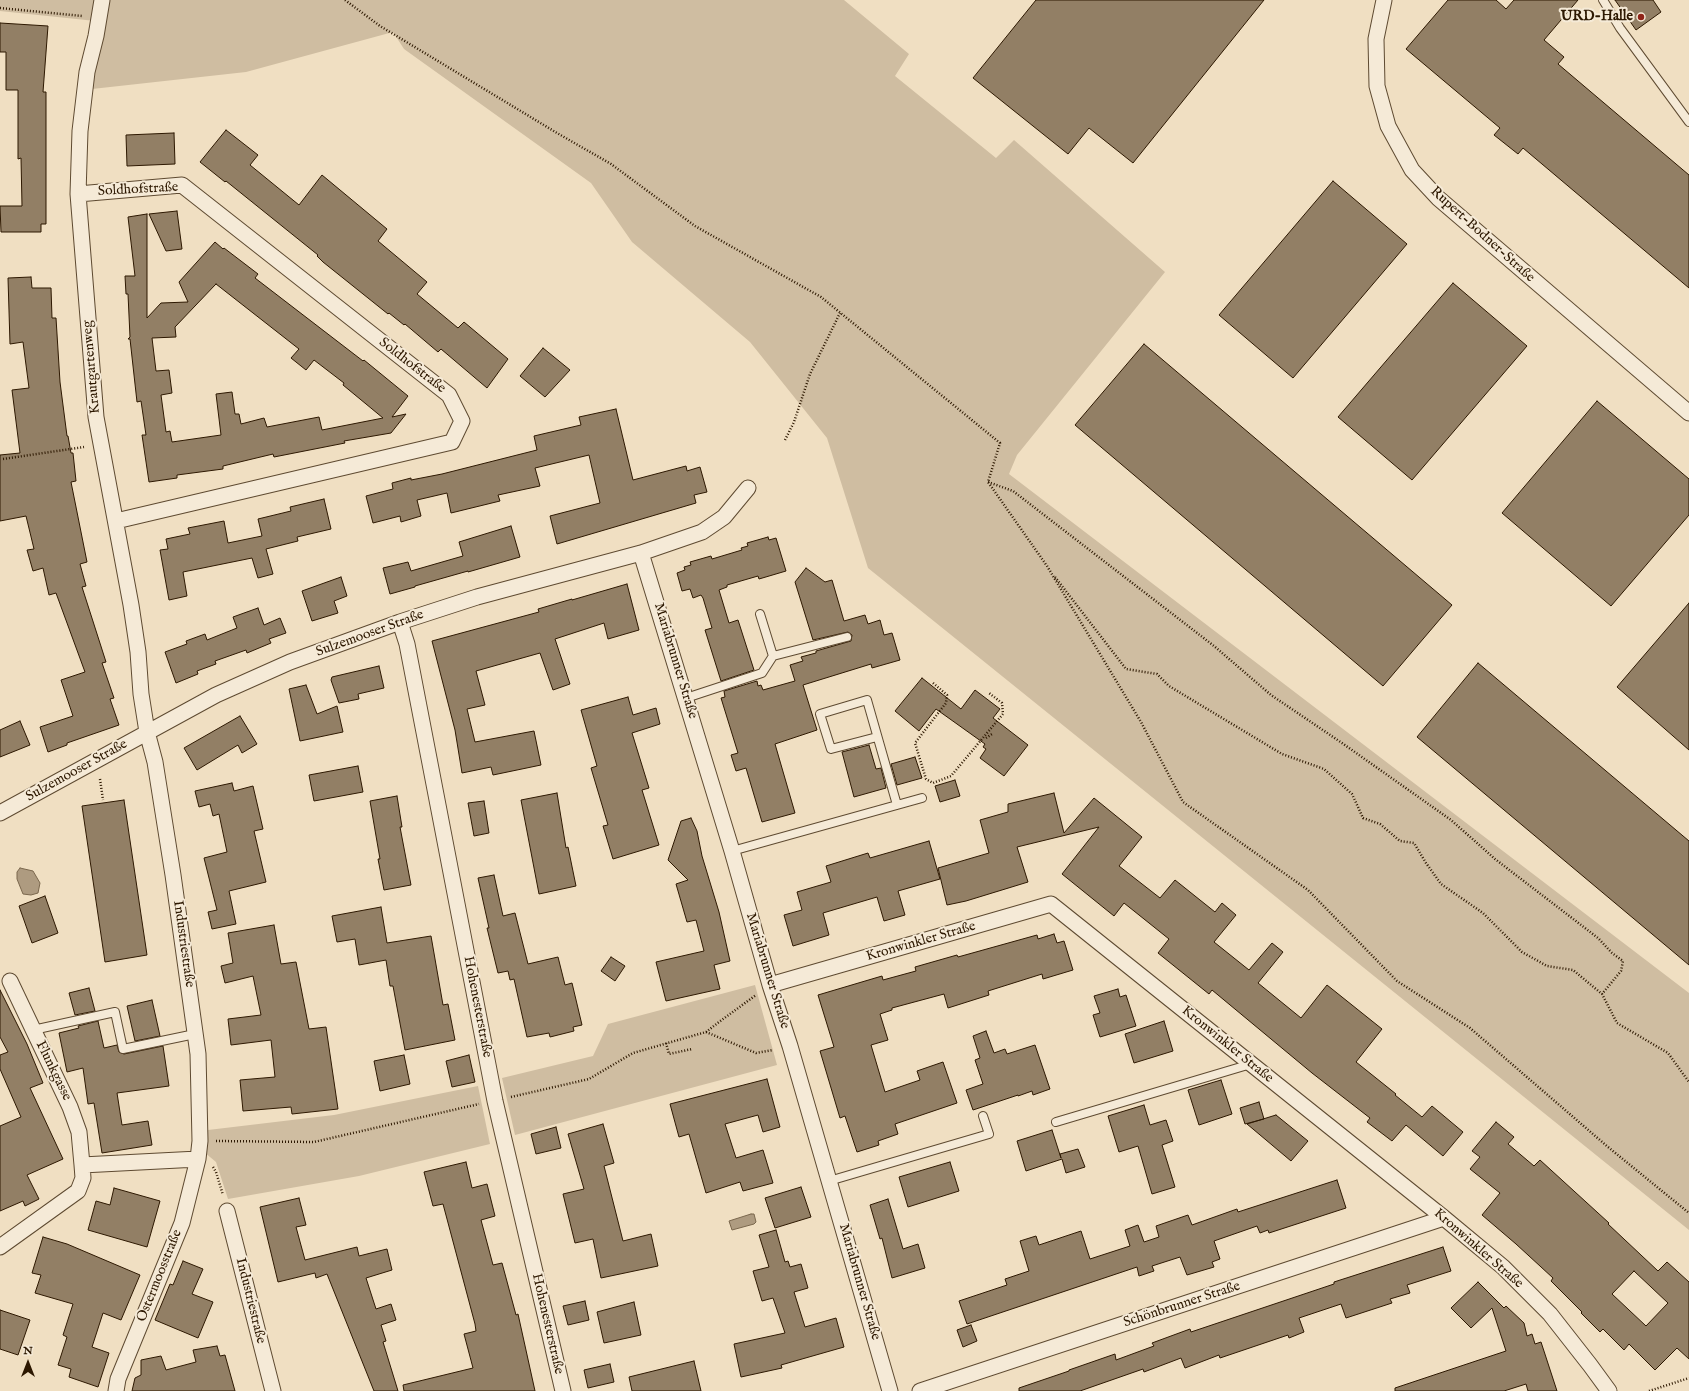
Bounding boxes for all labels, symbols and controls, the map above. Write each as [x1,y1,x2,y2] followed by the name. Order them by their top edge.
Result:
[1561,9,1633,25] place label: URD-Halle
[1636,12,1646,22] marker: URD-Halle
[97,180,179,200] street label: Soldhofstraße
[1426,184,1538,286] street label: Rupert-Bodner-Straße
[80,320,104,414] street label: Krautgartenweg
[375,335,449,397] street label: Soldhofstraße
[649,601,701,721] street label: Mariabrunner Straße
[314,607,426,661] street label: Sulzemooser Straße
[23,736,131,806] street label: Sulzemooser Straße
[169,899,197,989] street label: Industriestraße
[741,911,793,1031] street label: Mariabrunner Straße
[864,918,978,966] street label: Kronwinkler Straße
[459,955,495,1059] street label: Hohenesterstraße
[1178,1003,1276,1087] street label: Kronwinkler Straße
[31,1038,75,1104] street label: Flunkgasse
[1430,1206,1526,1292] street label: Kronwinkler Straße
[834,1222,884,1342] street label: Mariabrunner Straße
[134,1227,186,1325] street label: Ostermoosstraße
[231,1256,269,1346] street label: Industriestraße
[527,1272,567,1376] street label: Hohenesterstraße
[1122,1278,1242,1332] street label: Schönbrunner Straße
[8,1343,48,1383] north arrow
[23,1344,33,1358] text: N

